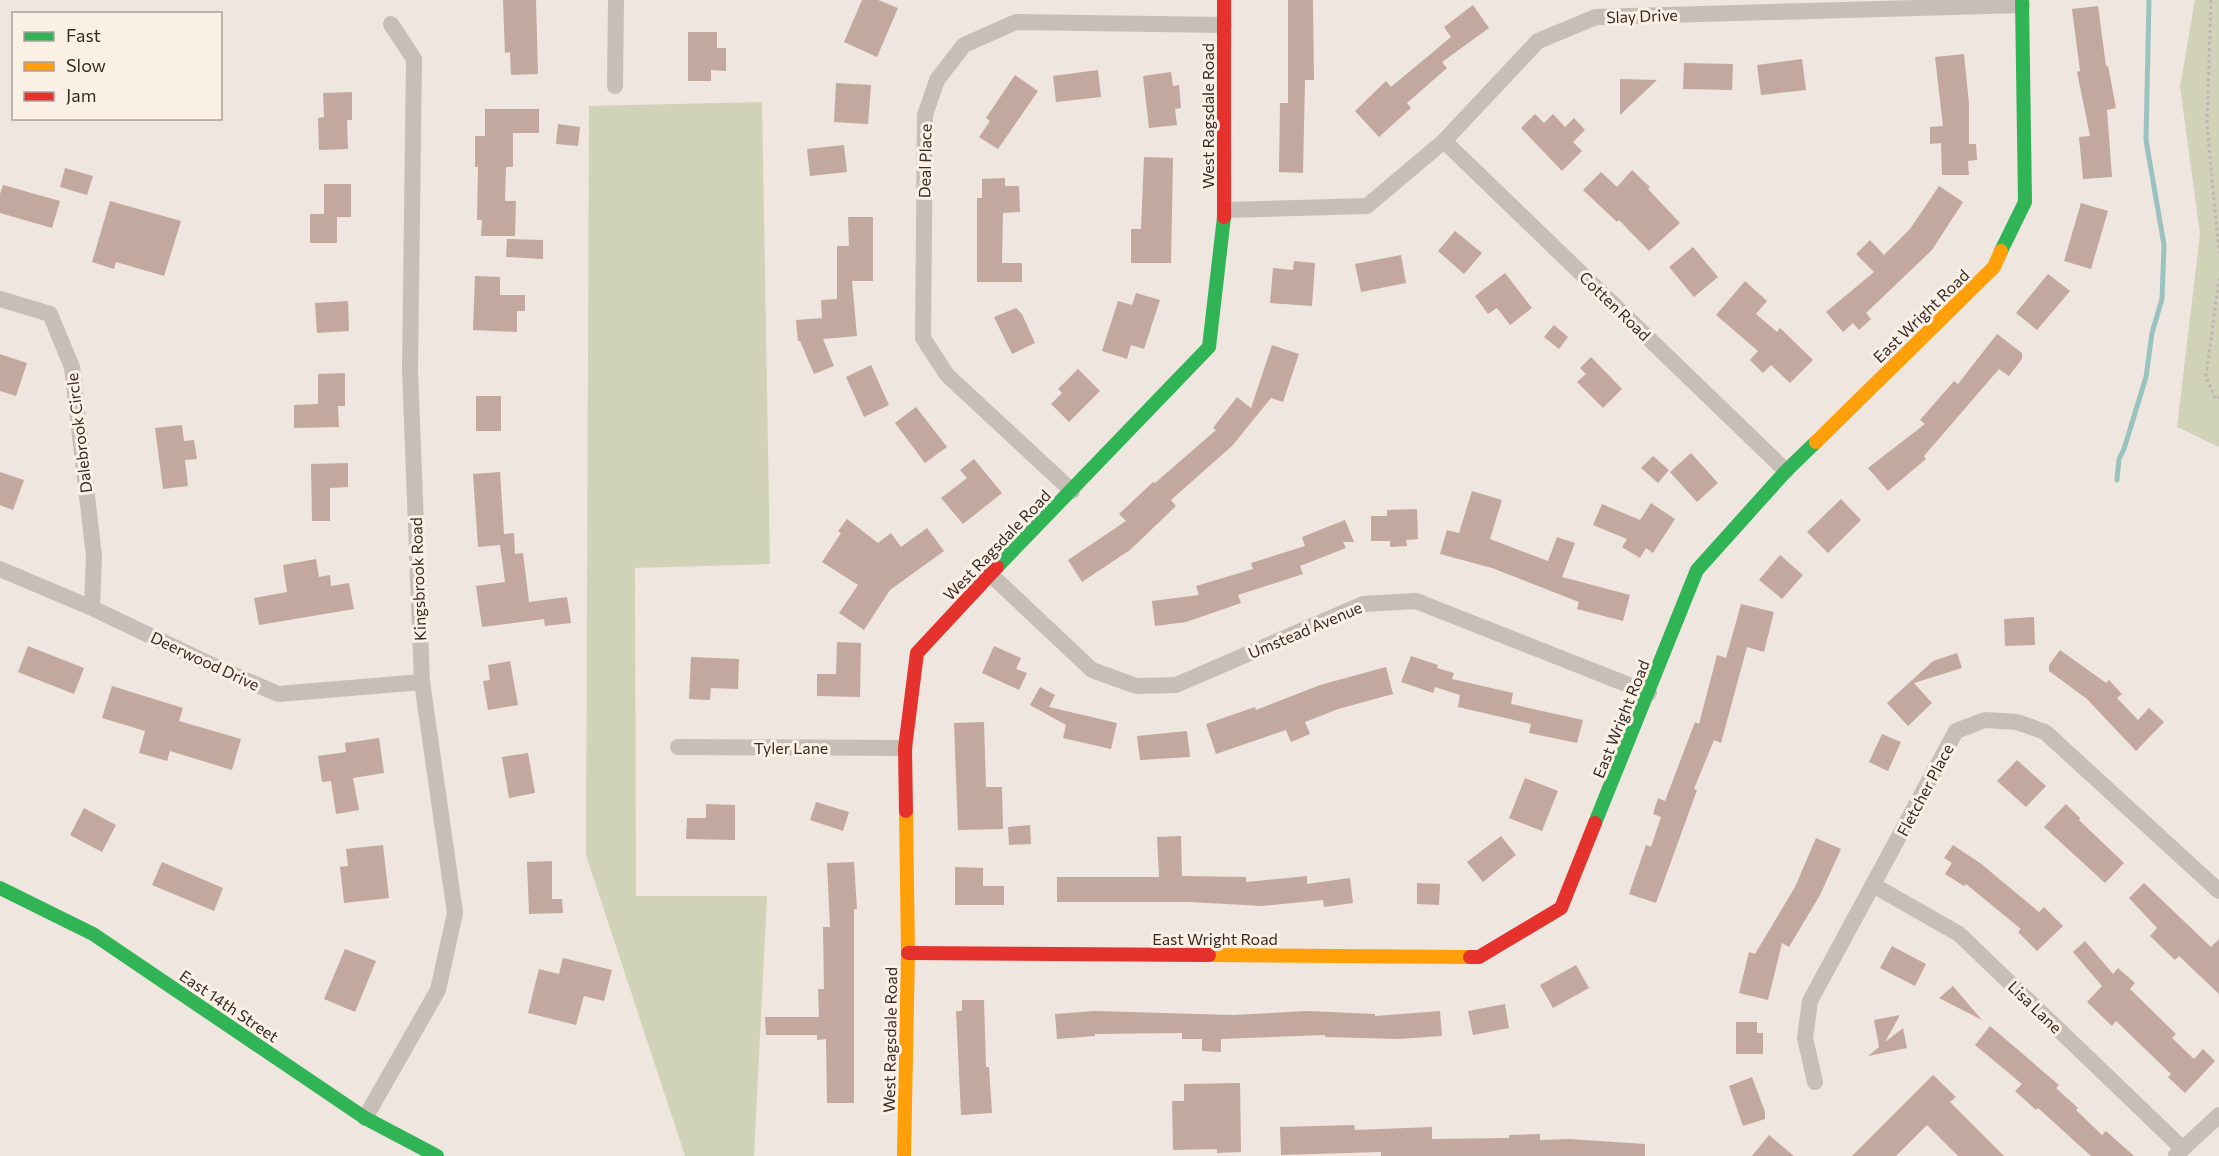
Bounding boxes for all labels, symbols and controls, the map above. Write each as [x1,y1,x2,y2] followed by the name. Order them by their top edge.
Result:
[1606,5,1678,26] street label: Slay Drive
[12,12,222,120] legend
[66,24,101,46] text: Fast
[1198,43,1217,189] street label: West Ragsdale Road
[66,54,106,76] text: Slow
[66,84,96,106] text: Jam
[914,124,935,198] street label: Deal Place
[1869,265,1972,366] street label: East Wright Road
[1576,267,1655,344] street label: Cotten Road
[62,372,95,494] street label: Dalebrook Circle
[939,486,1054,604] street label: West Ragsdale Road
[406,517,429,641] street label: Kingsbrook Road
[1245,597,1365,662] street label: Umstead Avenue
[148,627,263,694] street label: Deerwood Drive
[1588,657,1653,781] street label: East Wright Road
[754,738,828,757] street label: Tyler Lane
[1892,740,1957,839] street label: Fletcher Place
[1152,929,1278,948] street label: East Wright Road
[176,966,283,1046] street label: East 14th Street
[879,967,900,1113] street label: West Ragsdale Road
[2005,976,2066,1037] street label: Lisa Lane

